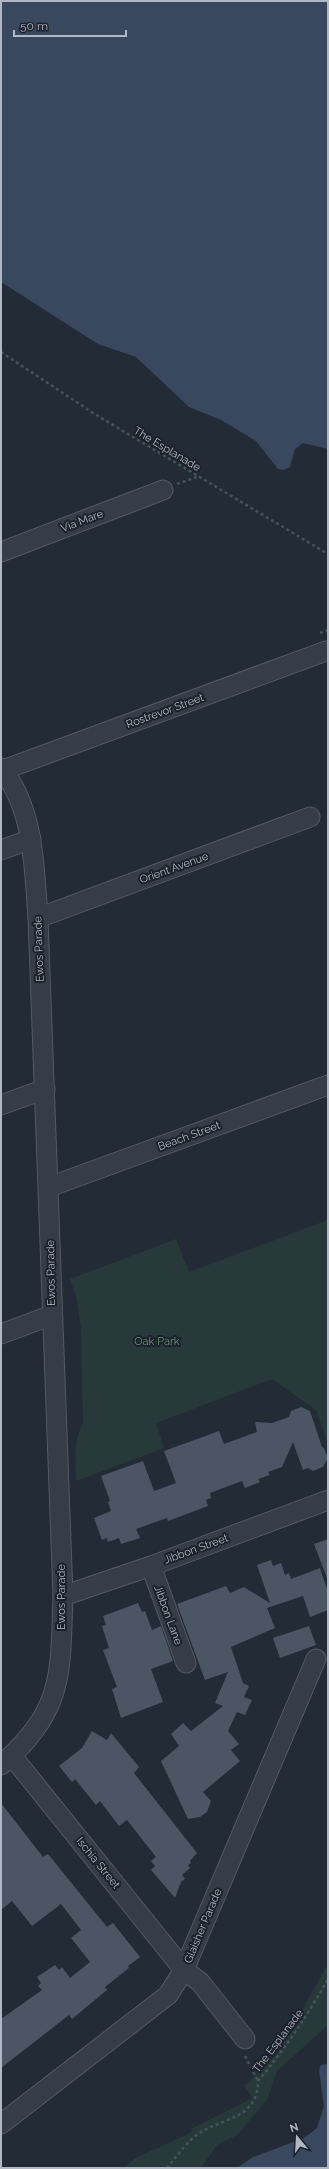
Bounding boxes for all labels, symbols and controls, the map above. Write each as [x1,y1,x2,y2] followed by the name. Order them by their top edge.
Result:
[14,12,126,38] scale bar
[20,19,48,33] text: 50 m
[131,424,203,474] street label: The Esplanade
[59,507,106,535] street label: Via Mare
[124,691,206,731] street label: Rostrevor Street
[138,849,211,886] street label: Orient Avenue
[31,915,47,982] street label: Ewos Parade
[156,1119,222,1153] street label: Beach Street
[44,1239,58,1306] street label: Ewos Parade
[134,1335,180,1348] park label: Oak Park
[162,1531,230,1567] street label: Jibbon Street
[55,1564,68,1630] street label: Ewos Parade
[151,1583,185,1647] street label: Jibbon Lane
[73,1835,123,1891] street label: Ischia Street
[181,1886,225,1965] street label: Glaisher Parade
[250,2006,306,2075] street label: The Esplanade
[277,2117,317,2157] north arrow
[288,2120,300,2135] text: N

